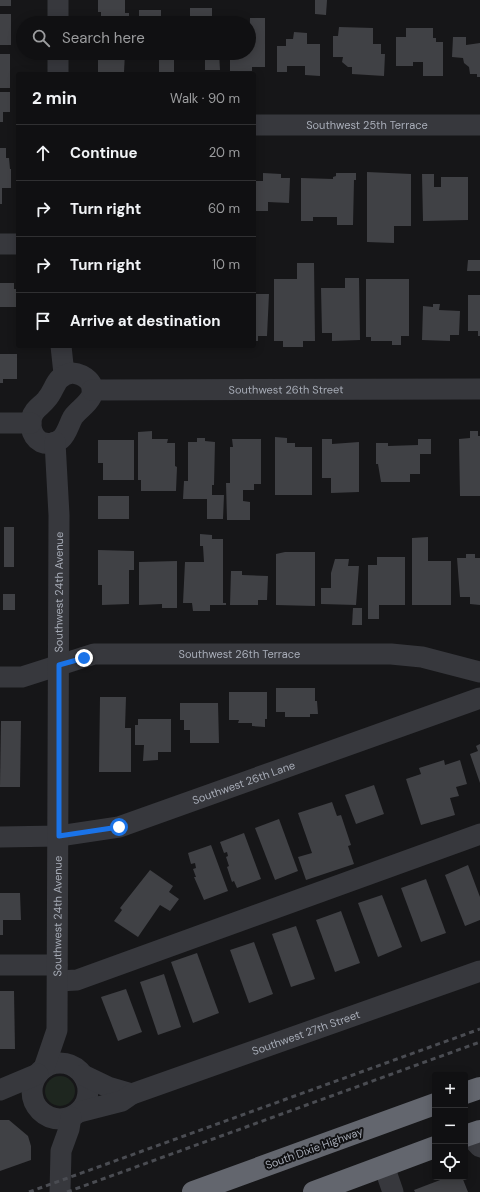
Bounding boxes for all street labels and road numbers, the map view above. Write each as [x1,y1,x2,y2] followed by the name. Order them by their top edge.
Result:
[306,118,428,132] street label: Southwest 25th Terrace
[229,382,343,397] street label: Southwest 26th Street
[51,532,66,653] street label: Southwest 24th Avenue
[179,647,300,661] street label: Southwest 26th Terrace
[190,758,297,807] street label: Southwest 26th Lane
[50,856,65,977] street label: Southwest 24th Avenue
[250,1007,362,1058] street label: Southwest 27th Street
[263,1124,365,1172] street label: South Dixie Highway

